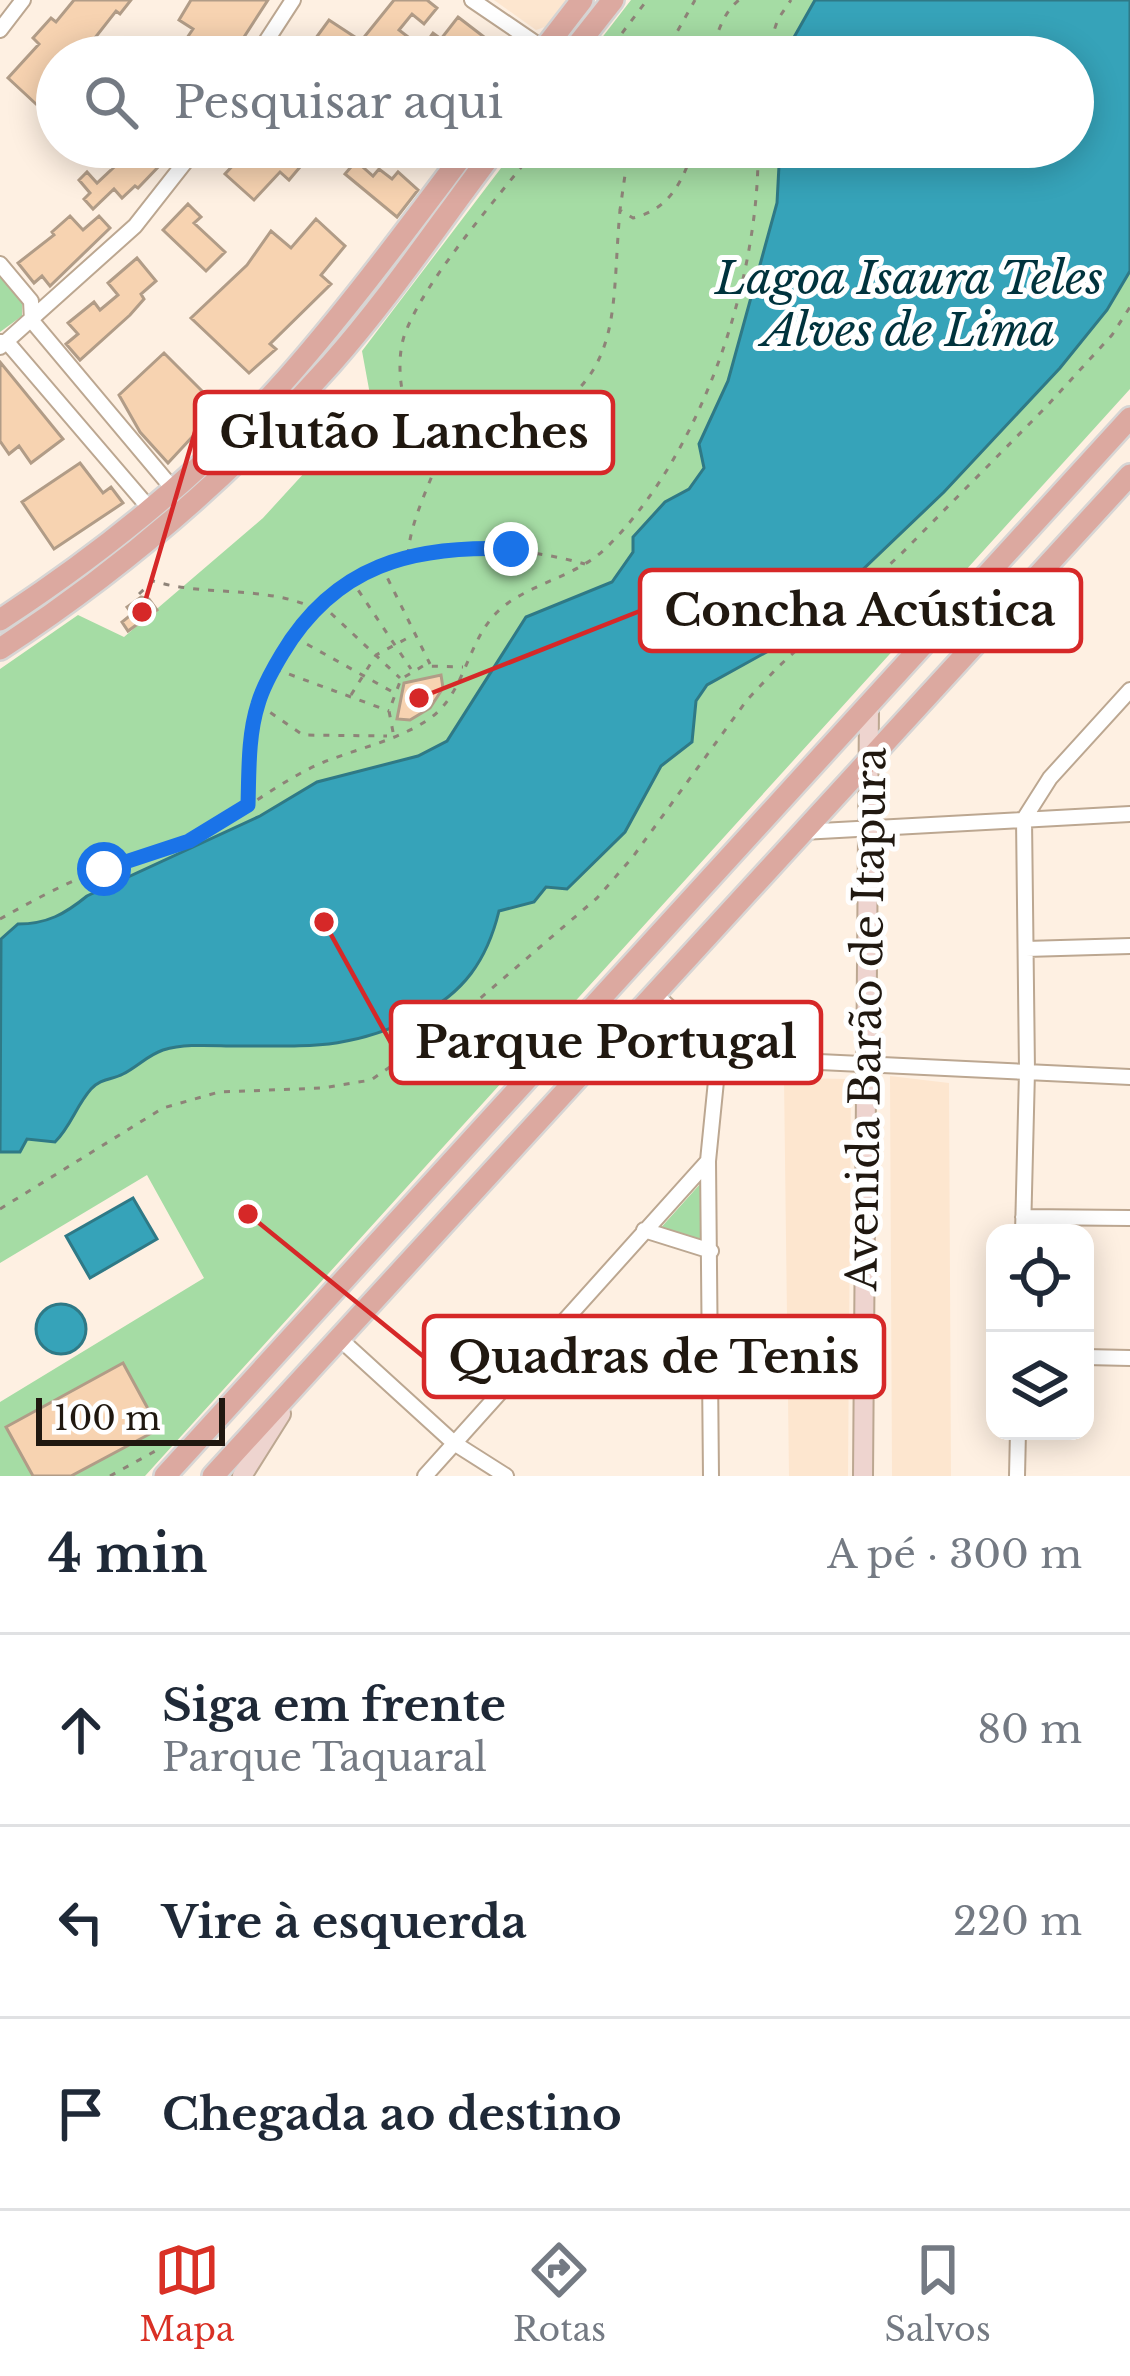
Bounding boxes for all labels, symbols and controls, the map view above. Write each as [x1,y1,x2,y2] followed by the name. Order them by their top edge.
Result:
[36,36,1094,168] search box
[78,69,144,135] icon: search
[174,74,503,130] text: Pesquisar aqui
[713,250,1103,358] water label: Lagoa Isaura Teles Alves de Lima
[195,392,613,473] callout: Glutão Lanches
[219,404,589,460] text: Glutão Lanches
[484,522,538,576] route end
[640,570,1081,651] callout: Concha Acústica
[664,582,1056,638] text: Concha Acústica
[835,746,897,1292] street label: Avenida Barão de Itapura
[77,842,131,896] route start
[391,1002,821,1083] callout: Parque Portugal
[415,1014,797,1070] text: Parque Portugal
[986,1224,1094,1440] map controls
[986,1224,1094,1332] button: locate
[424,1316,884,1397] callout: Quadras de Tenis
[449,1329,859,1385] text: Quadras de Tenis
[986,1332,1094,1440] button: layers
[36,1392,225,1445] scale bar
[54,1398,161,1439] text: 100 m
[48,1523,207,1586] text: 4 min
[827,1530,1082,1579] text: A pé · 300 m
[162,1677,506,1733] text: Siga em frente
[48,1697,114,1763] icon: ahead
[977,1705,1082,1754] text: 80 m
[162,1733,487,1782] text: Parque Taquaral
[48,1889,114,1955] icon: left
[162,1894,527,1950] text: Vire à esquerda
[953,1897,1082,1946] text: 220 m
[48,2081,114,2147] icon: arrive
[162,2086,622,2142] text: Chegada ao destino
[139,2237,234,2350] tab: Mapa
[513,2237,606,2350] tab: Rotas
[885,2237,991,2350] tab: Salvos

